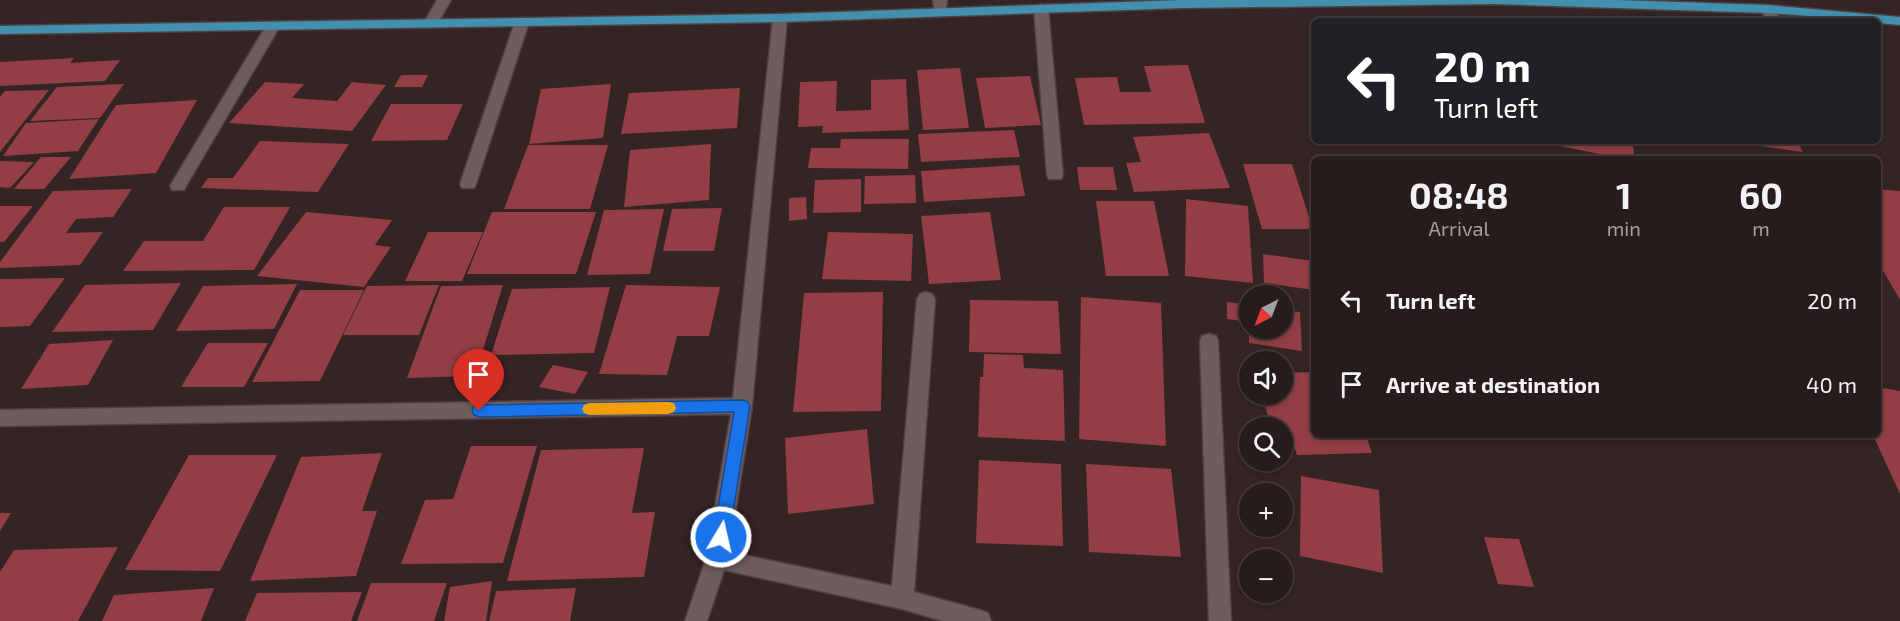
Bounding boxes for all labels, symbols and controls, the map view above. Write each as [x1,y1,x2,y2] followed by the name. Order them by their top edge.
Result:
[1434,40,1531,90] text: 20 m
[1335,42,1413,120] icon: left
[1434,91,1538,123] text: Turn left
[1409,173,1509,216] text: 08:48
[1616,173,1632,216] text: 1
[1739,173,1783,216] text: 60
[1428,216,1489,240] text: Arrival
[1607,216,1641,240] text: min
[1752,216,1770,240] text: m
[1335,284,1368,317] icon: left
[1239,285,1293,339] north arrow
[1239,285,1293,603] map controls
[1386,287,1475,313] text: Turn left
[1807,287,1857,313] text: 20 m
[453,349,504,411] pin
[1239,351,1293,405] button: sound
[462,358,495,391] icon: arrive
[1335,368,1368,401] icon: arrive
[1386,371,1600,397] text: Arrive at destination
[1806,371,1857,397] text: 40 m
[1239,417,1293,471] button: search
[1239,483,1293,537] button: +
[689,505,753,569] position arrow
[1239,549,1293,603] button: −

